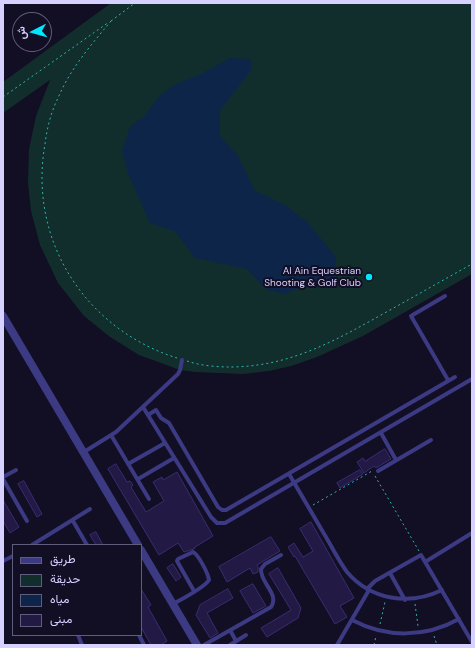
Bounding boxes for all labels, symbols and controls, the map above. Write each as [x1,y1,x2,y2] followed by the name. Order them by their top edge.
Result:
[12,12,52,52] north arrow
[13,26,29,40] text: ش
[264,265,361,288] place label: Al Ain Equestrian Shooting & Golf Club
[364,272,374,282] marker: Al Ain Equestrian Shooting & Golf Club
[12,544,142,636] legend
[50,551,75,567] text: طريق
[50,571,80,587] text: حديقة
[50,591,69,607] text: مياه
[50,611,72,627] text: مبنى

